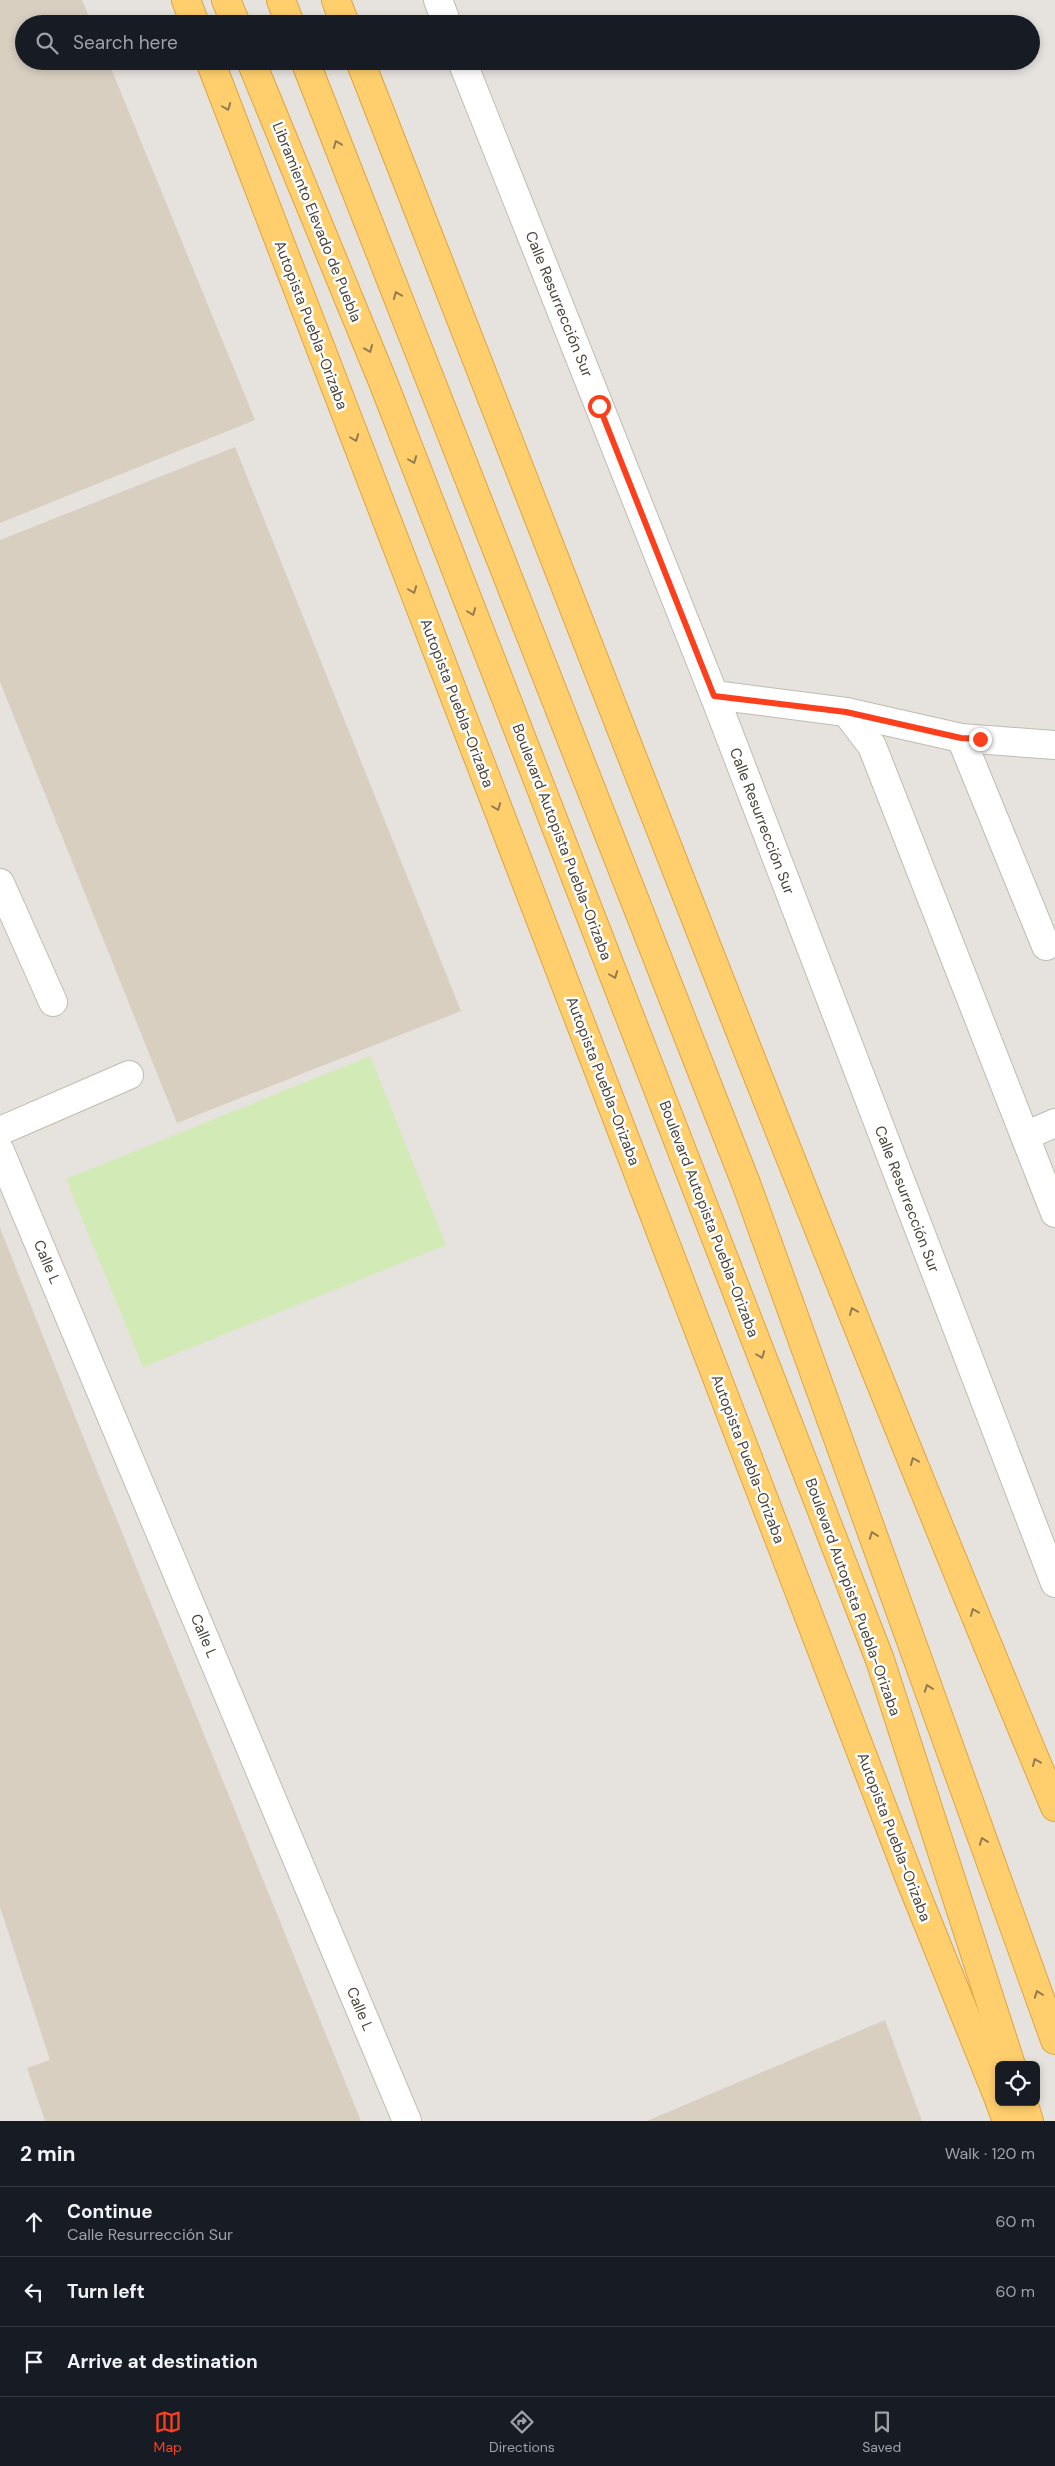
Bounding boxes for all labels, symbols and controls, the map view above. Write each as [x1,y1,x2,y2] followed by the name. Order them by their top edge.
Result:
[15,15,1040,70] search box
[33,29,61,57] icon: search
[73,30,178,55] text: Search here
[221,102,231,111] one-way arrow
[268,119,366,325] street label: Libramiento Elevado de Puebla
[333,140,344,149] one-way arrow
[521,228,598,380] street label: Calle Resurrección Sur
[270,238,352,412] street label: Autopista Puebla-Orizaba
[393,291,403,300] one-way arrow
[363,344,374,353] one-way arrow
[588,395,611,418] route start
[349,433,359,442] one-way arrow
[407,455,417,464] one-way arrow
[407,585,417,593] one-way arrow
[466,607,476,615] one-way arrow
[416,616,498,790] street label: Autopista Puebla-Orizaba
[508,721,616,963] street label: Boulevard Autopista Puebla-Orizaba
[969,728,992,751] route end
[725,745,799,898] street label: Calle Resurrección Sur
[491,802,501,810] one-way arrow
[607,970,618,979] one-way arrow
[562,994,644,1168] street label: Autopista Puebla-Orizaba
[655,1098,763,1340] street label: Boulevard Autopista Puebla-Orizaba
[870,1123,944,1276] street label: Calle Resurrección Sur
[29,1237,65,1287] street label: Calle L
[849,1307,859,1315] one-way arrow
[755,1350,765,1359] one-way arrow
[707,1372,789,1546] street label: Autopista Puebla-Orizaba
[910,1457,920,1466] one-way arrow
[801,1475,905,1719] street label: Boulevard Autopista Puebla-Orizaba
[869,1531,879,1540] one-way arrow
[970,1608,981,1617] one-way arrow
[186,1611,222,1661] street label: Calle L
[924,1684,934,1693] one-way arrow
[853,1750,935,1924] street label: Autopista Puebla-Orizaba
[1032,1759,1042,1767] one-way arrow
[979,1837,989,1846] one-way arrow
[342,1984,378,2034] street label: Calle L
[1034,1990,1044,1999] one-way arrow
[995,2061,1040,2106] map controls
[995,2061,1040,2106] button: locate
[20,2140,76,2168] text: 2 min
[945,2143,1035,2164] text: Walk · 120 m
[67,2199,153,2224] text: Continue
[20,2208,48,2236] icon: ahead
[995,2211,1035,2232] text: 60 m
[67,2224,233,2245] text: Calle Resurrección Sur
[20,2278,48,2306] icon: left
[67,2279,145,2304] text: Turn left
[995,2281,1035,2302] text: 60 m
[20,2348,48,2376] icon: arrive
[67,2349,258,2374] text: Arrive at destination
[154,2408,182,2456] tab: Map
[489,2408,555,2456] tab: Directions
[862,2408,901,2456] tab: Saved

